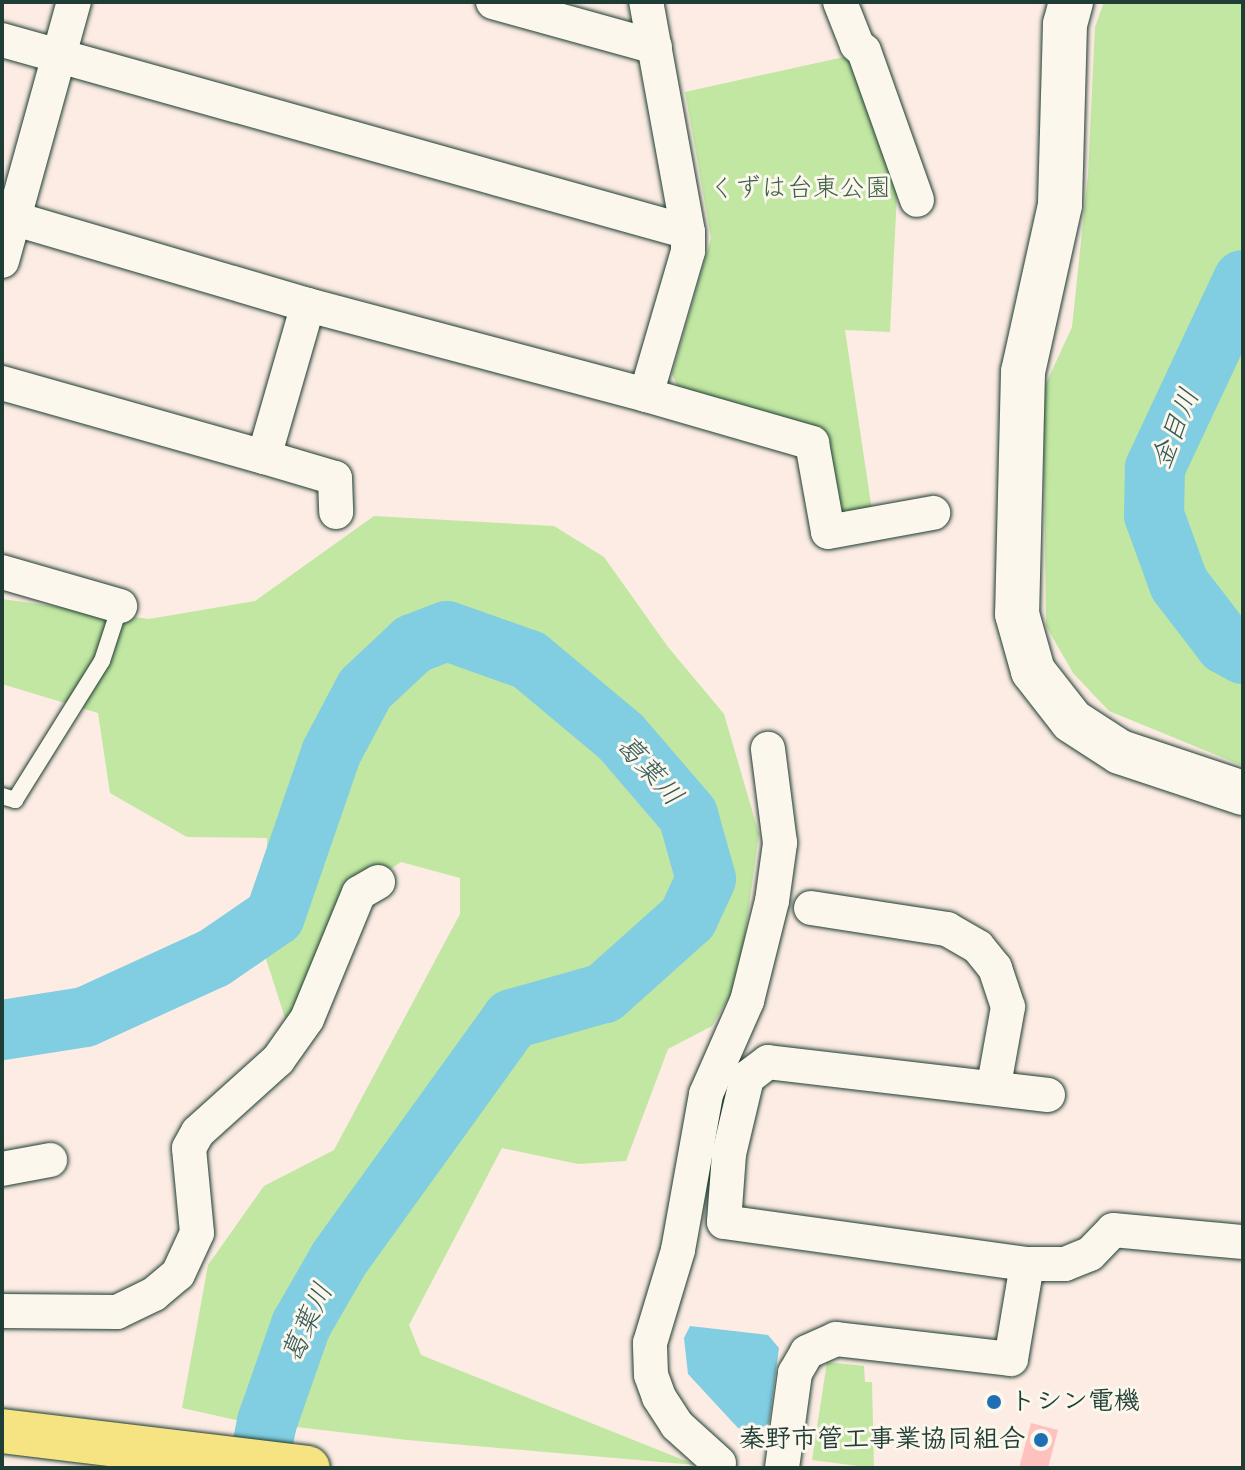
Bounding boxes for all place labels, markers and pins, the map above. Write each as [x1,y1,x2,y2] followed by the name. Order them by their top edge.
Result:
[1010,1386,1140,1418] place label: トシン電機
[985,1393,1003,1411] marker: トシン電機
[739,1424,1025,1456] place label: 秦野市管工事業協同組合
[1032,1431,1050,1449] marker: 秦野市管工事業協同組合

